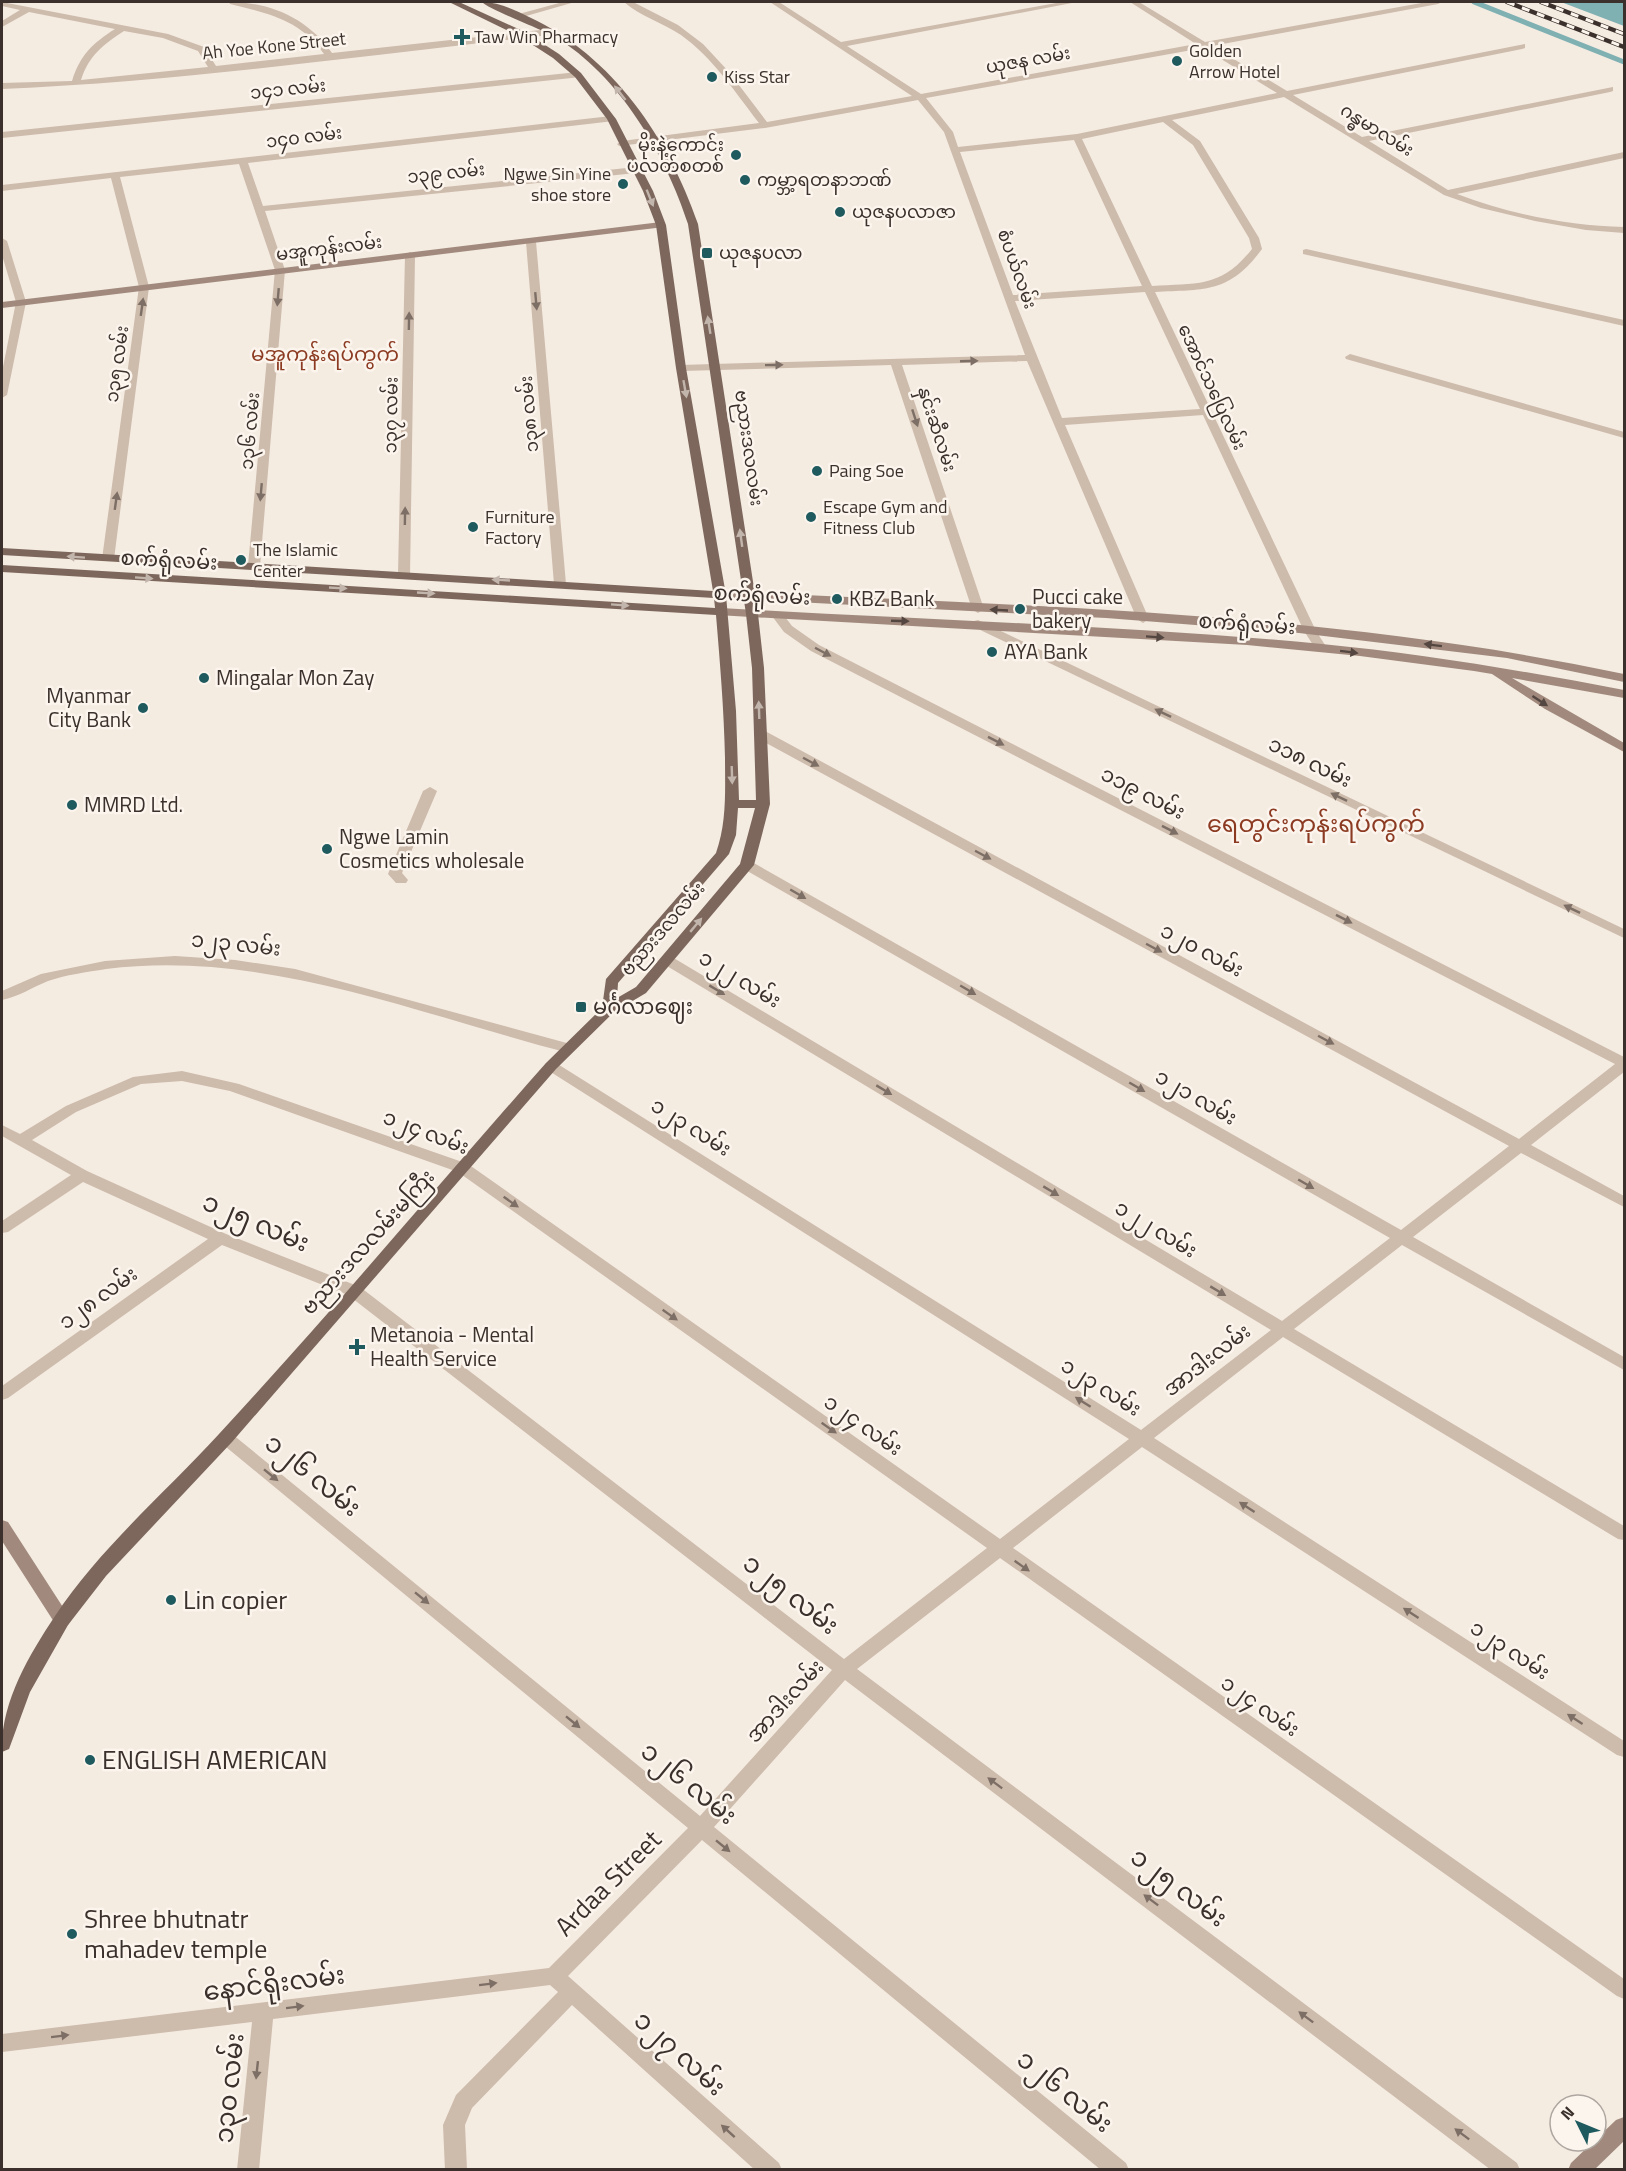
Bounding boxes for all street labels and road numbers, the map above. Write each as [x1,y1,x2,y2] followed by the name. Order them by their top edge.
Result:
[201,24,348,66] street label: Ah Yoe Kone Street
[983,39,1073,82] street label: ယုဇန လမ်း
[249,71,327,108] street label: ၁၄၁ လမ်း
[1334,96,1419,165] street label: ဂန္ဓမာလမ်း
[264,118,344,157] street label: ၁၄၀ လမ်း
[406,155,486,192] street label: ၁၃၉ လမ်း
[991,225,1044,313] street label: စံပယ်လမ်း
[274,228,384,269] street label: မအူကုန်းလမ်း
[1170,319,1254,455] street label: အောင်သပြေလမ်း
[98,324,137,404] street label: ၁၃၅ လမ်း
[512,374,547,453] street label: ၁၃၈ လမ်း
[376,376,407,454] street label: ၁၃၇ လမ်း
[909,383,964,476] street label: နှင်းဆီလမ်း
[726,388,771,508] street label: ဗညားဒလလမ်း
[233,391,268,471] street label: ၁၃၆ လမ်း
[120,540,218,580] street label: စက်ရုံလမ်း
[713,575,811,615] street label: စက်ရုံလမ်း
[1197,604,1297,644] street label: စက်ရုံလမ်း
[1263,727,1358,795] street label: ၁၁၈ လမ်း
[1095,757,1191,829] street label: ၁၁၉ လမ်း
[614,876,713,983] street label: ဗညားဒလလမ်း
[1154,914,1250,986] street label: ၁၂၀ လမ်း
[189,922,283,966] street label: ၁၂၃ လမ်း
[692,941,788,1017] street label: ၁၂၂ လမ်း
[1148,1060,1244,1134] street label: ၁၂၁ လမ်း
[644,1089,738,1165] street label: ၁၂၃ လမ်း
[378,1100,474,1164] street label: ၁၂၄ လမ်း
[293,1161,443,1323] street label: ဗညားဒလလမ်းမကြီး
[196,1182,316,1263] street label: ၁၂၅ လမ်း
[1108,1191,1204,1267] street label: ၁၂၂ လမ်း
[51,1258,145,1338] street label: ၁၂၈ လမ်း
[1156,1315,1257,1404] street label: အာဒါးလမ်း
[1054,1349,1148,1425] street label: ၁၂၃ လမ်း
[816,1385,910,1465] street label: ၁၂၄ လမ်း
[255,1424,370,1527] street label: ၁၂၆ လမ်း
[734,1543,848,1645] street label: ၁၂၅ လမ်း
[1463,1611,1557,1689] street label: ၁၂၃ လမ်း
[738,1651,831,1749] street label: အာဒါးလမ်း
[1213,1666,1307,1746] street label: ၁၂၄ လမ်း
[631,1732,746,1835] street label: ၁၂၆ လမ်း
[546,1821,670,1945] street label: Ardaa Street
[1121,1837,1236,1938] street label: ၁၂၅ လမ်း
[201,1954,347,2013] street label: နောင်ရိုးလမ်း
[624,2001,735,2106] street label: ၁၂၇ လမ်း
[203,2031,256,2145] street label: ၁၃၀ လမ်း
[1007,2040,1122,2143] street label: ၁၂၆ လမ်း

